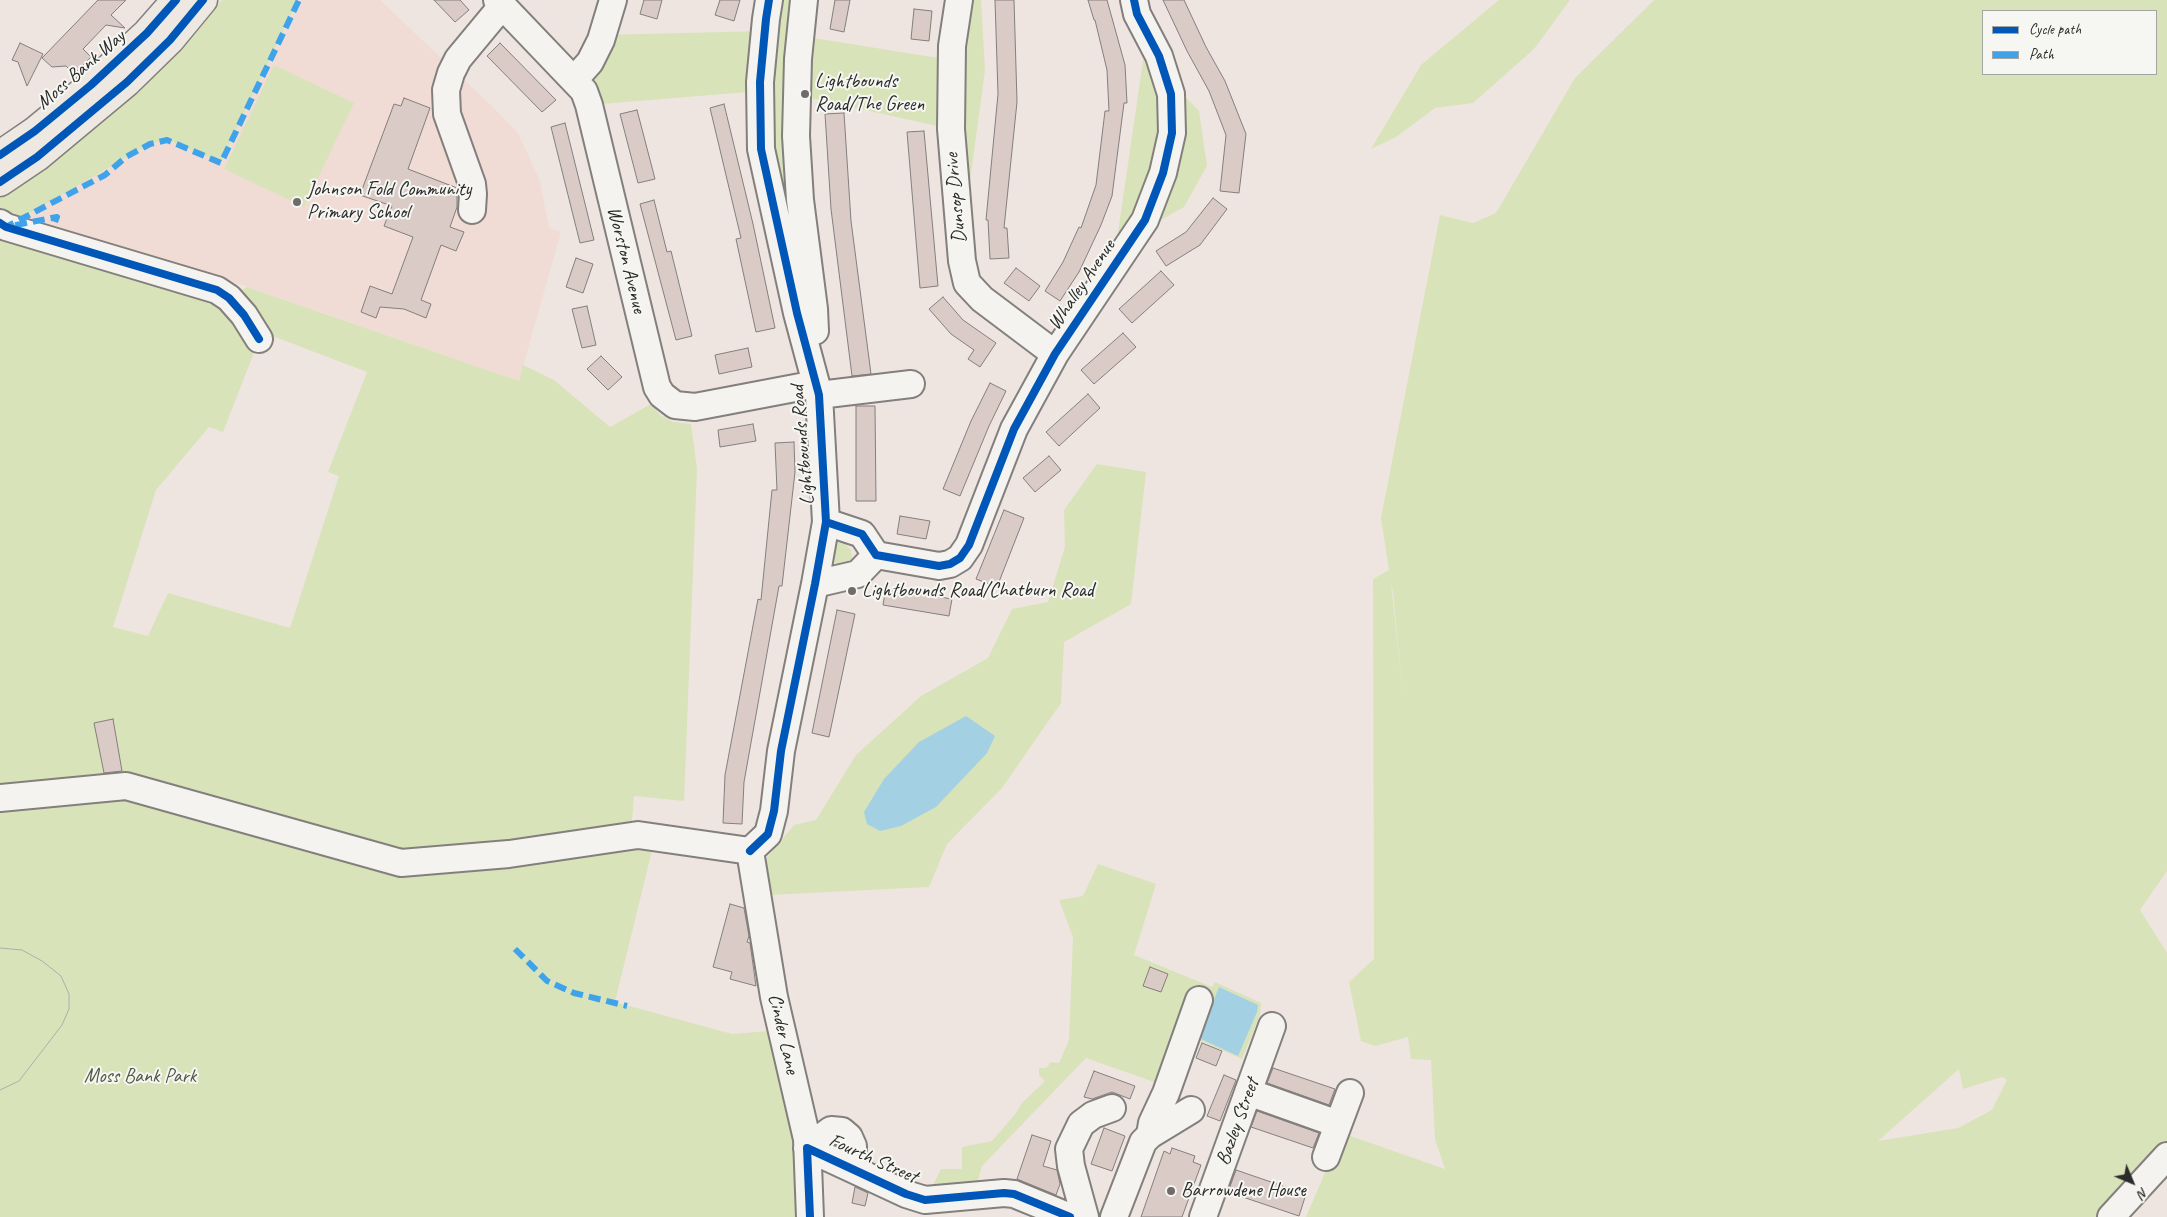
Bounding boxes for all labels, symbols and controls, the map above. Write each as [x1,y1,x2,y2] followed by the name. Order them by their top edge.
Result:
[1982,10,2157,75] legend
[2029,20,2081,39] text: Cycle path
[32,25,130,115] street label: Moss Bank Way
[2029,45,2054,64] text: Path
[815,70,924,117] place label: Lightbounds Road/The Green
[799,88,811,100] marker: Lightbounds Road/The Green
[940,152,972,244] street label: Dunsop Drive
[307,178,471,225] place label: Johnson Fold Community Primary School
[291,196,303,208] marker: Johnson Fold Community Primary School
[601,204,651,316] street label: Worston Avenue
[1043,235,1121,335] street label: Whalley Avenue
[786,384,820,506] street label: Lightbounds Road
[862,579,1094,603] place label: Lightbounds Road/Chatburn Road
[846,585,858,597] marker: Lightbounds Road/Chatburn Road
[762,992,804,1076] street label: Cinder Lane
[84,1065,196,1089] park label: Moss Bank Park
[1211,1075,1265,1169] street label: Bazley Street
[825,1129,921,1189] street label: Fourth Street
[2107,1157,2157,1207] north arrow
[1181,1179,1306,1203] place label: Barrowdene House
[2134,1184,2152,1202] text: N
[1165,1185,1177,1197] marker: Barrowdene House

